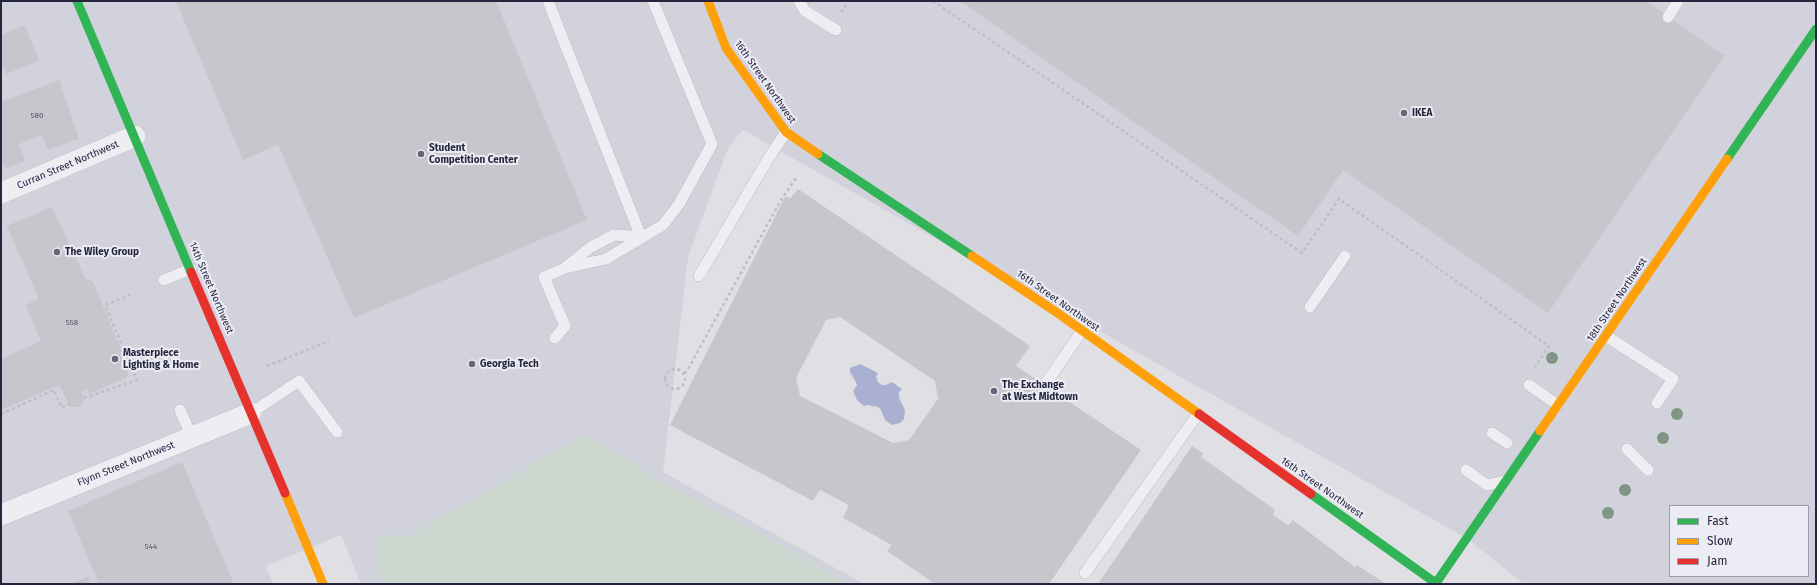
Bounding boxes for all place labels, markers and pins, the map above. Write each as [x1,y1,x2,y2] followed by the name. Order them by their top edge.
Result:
[1412,107,1432,119] place label: IKEA
[1399,108,1409,118] marker: IKEA
[429,142,518,166] place label: Student Competition Center
[416,149,426,159] marker: Student Competition Center
[65,246,139,258] place label: The Wiley Group
[52,247,62,257] marker: The Wiley Group
[123,347,199,370] place label: Masterpiece Lighting & Home
[110,354,120,364] marker: Masterpiece Lighting & Home
[480,358,539,370] place label: Georgia Tech
[467,359,477,369] marker: Georgia Tech
[1002,379,1078,402] place label: The Exchange at West Midtown
[989,386,999,396] marker: The Exchange at West Midtown

